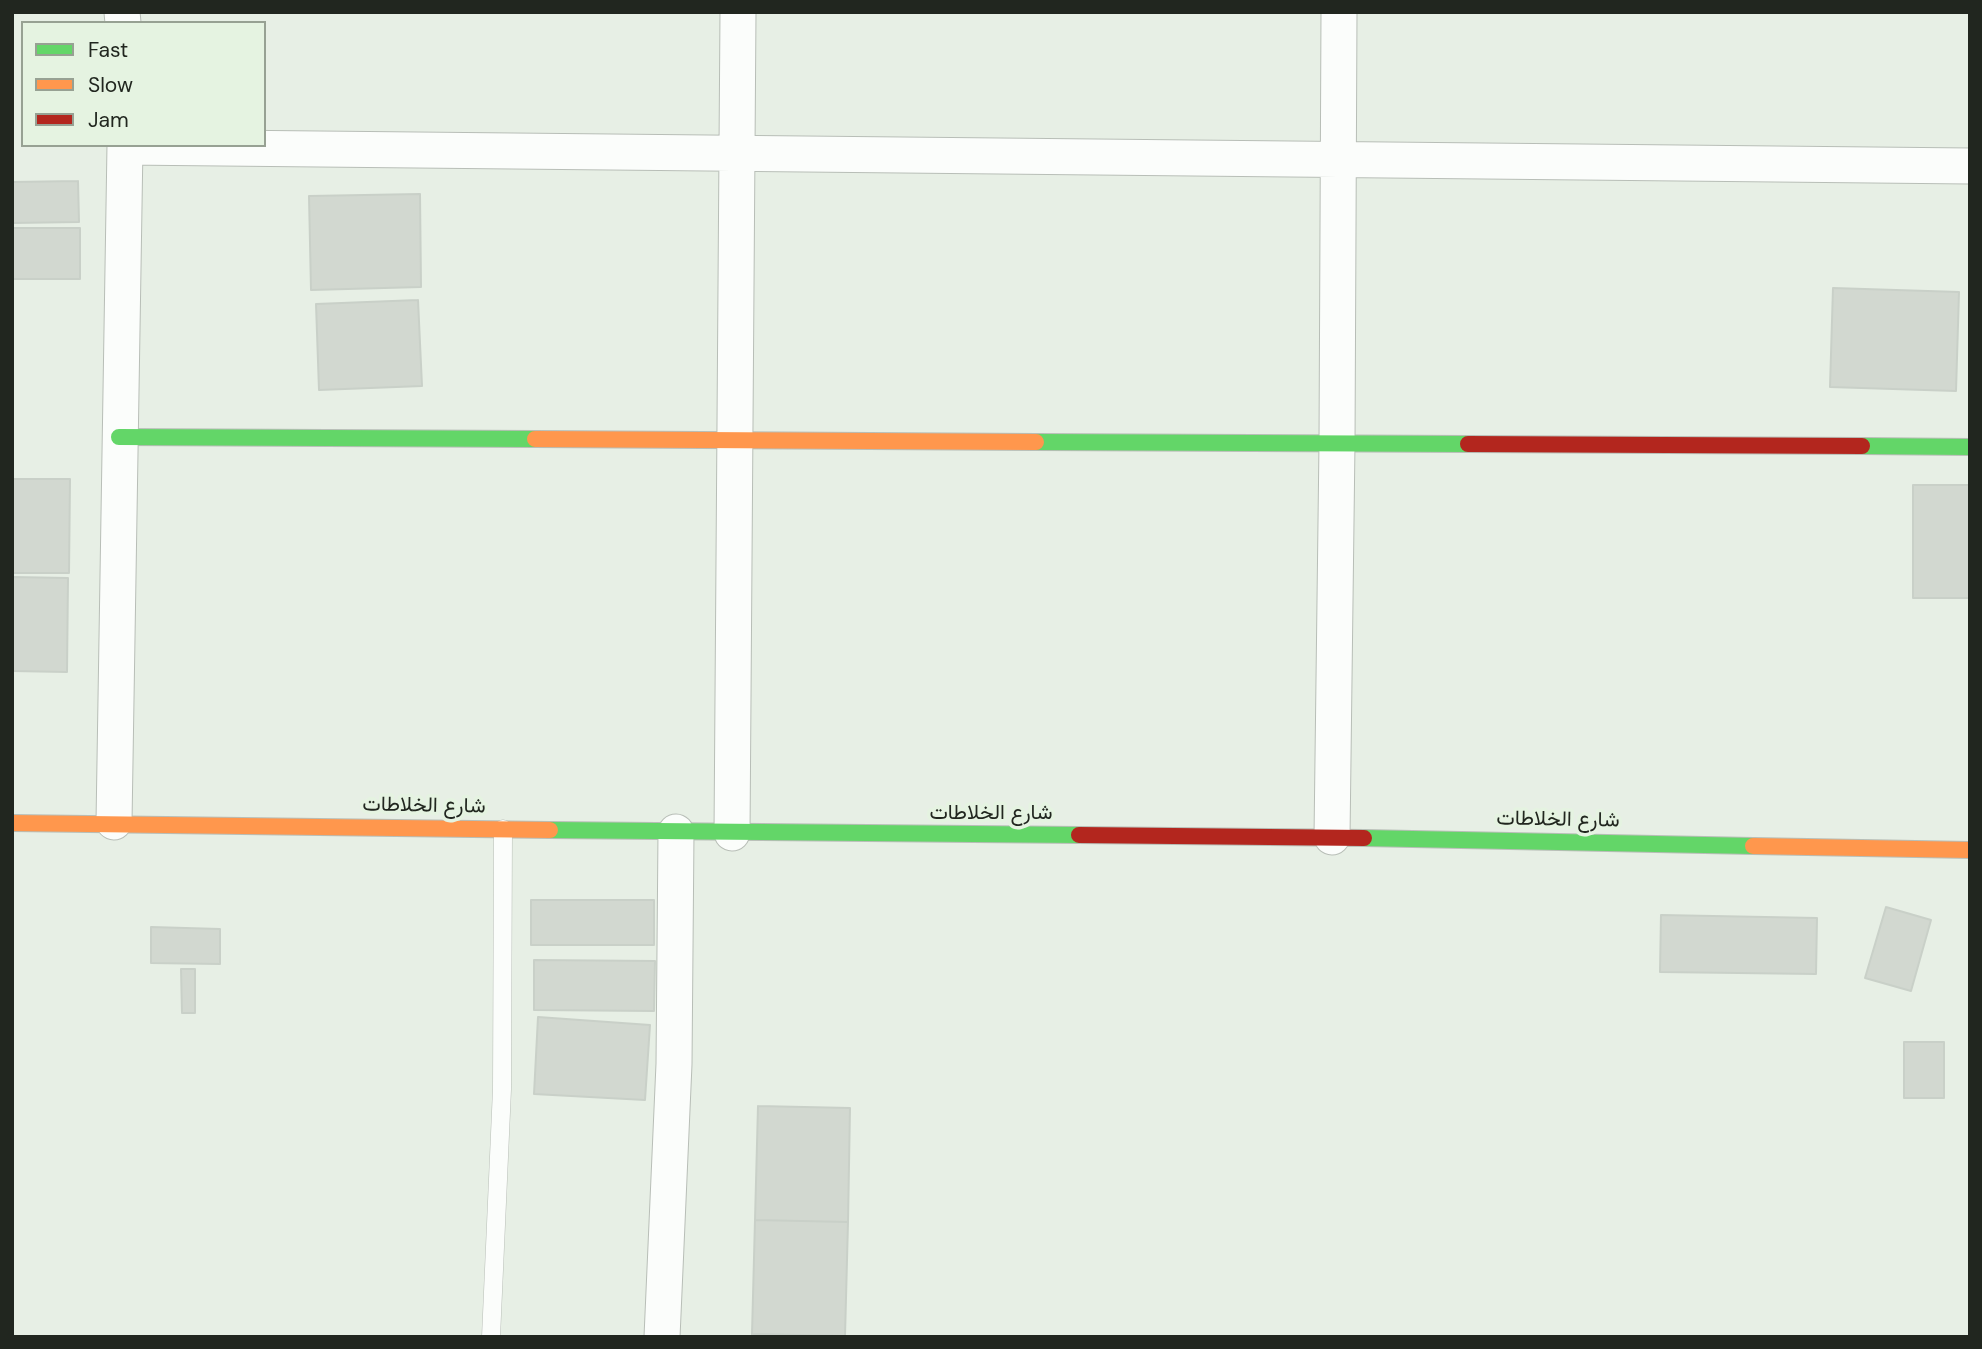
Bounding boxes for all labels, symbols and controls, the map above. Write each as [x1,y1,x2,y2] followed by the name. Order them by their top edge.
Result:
[21,21,266,147] legend
[88,36,128,64] text: Fast
[88,71,133,99] text: Slow
[88,106,129,134] text: Jam
[362,792,486,820] street label: شارع الخلاطات
[929,800,1053,826] street label: شارع الخلاطات
[1496,806,1620,834] street label: شارع الخلاطات

